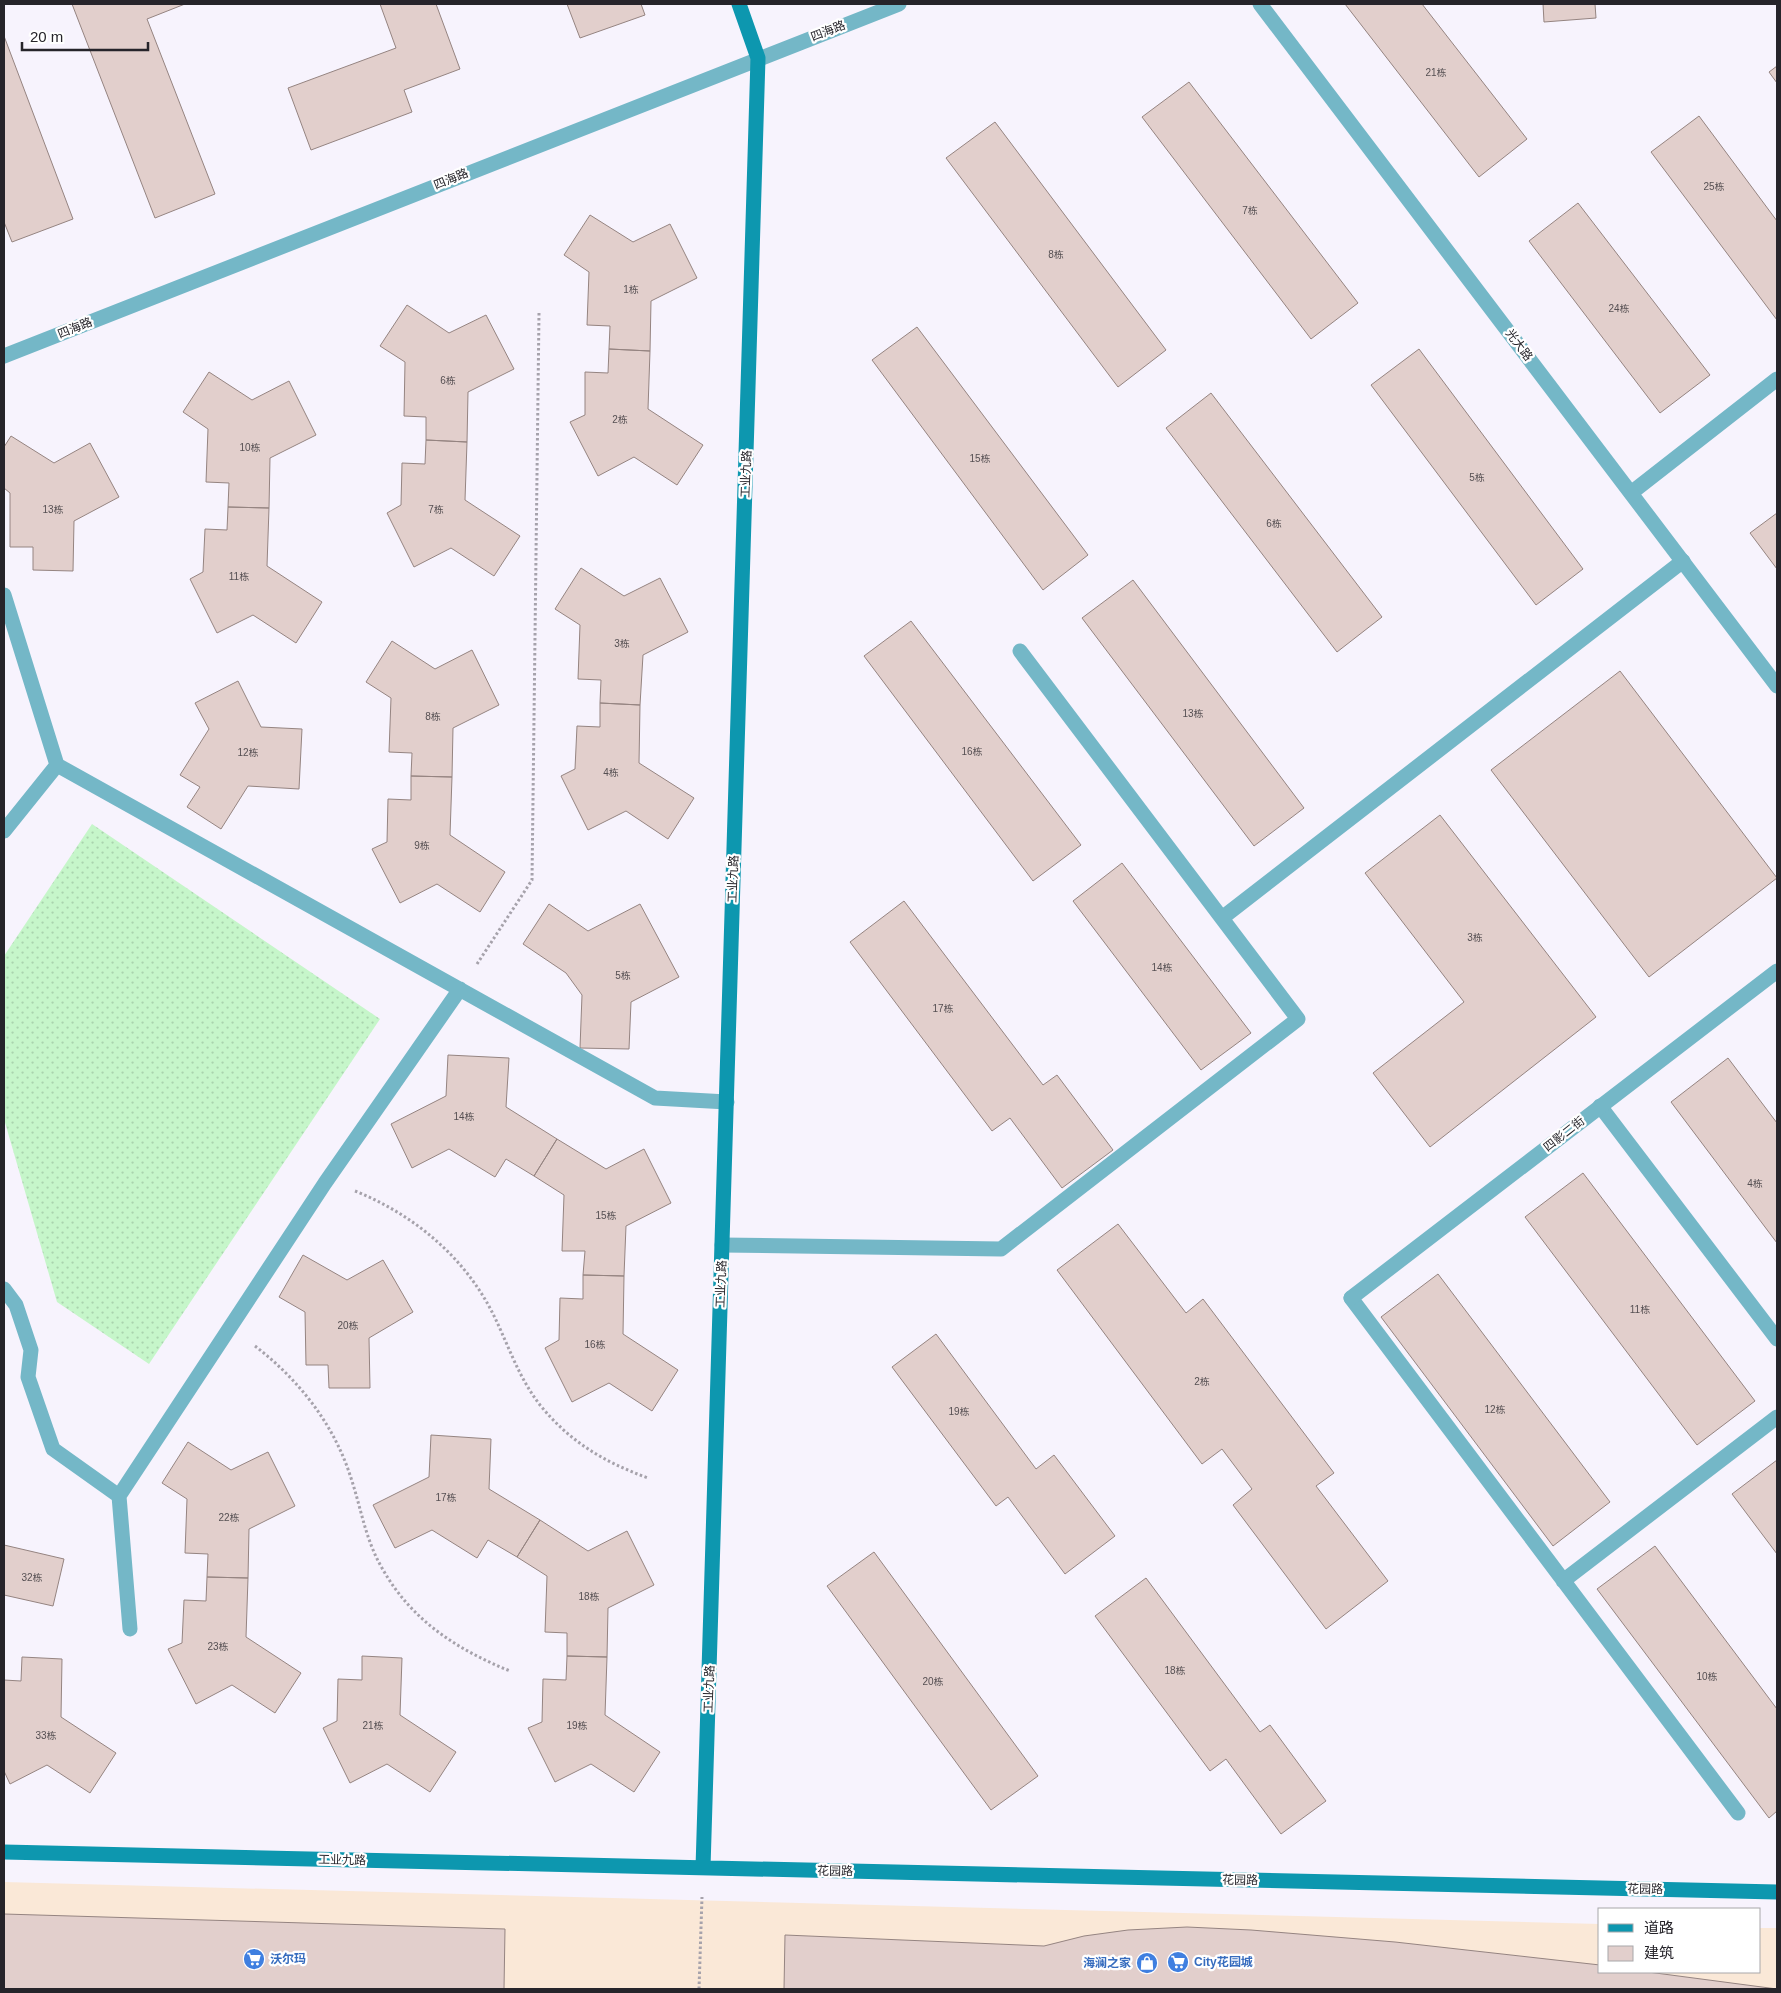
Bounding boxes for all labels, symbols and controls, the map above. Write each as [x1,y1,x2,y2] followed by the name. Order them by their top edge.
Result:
[809,18,847,44] street label: 四海路
[22,20,149,52] scale bar
[30,28,63,45] text: 20 m
[1425,67,1447,78] house number: 21栋
[432,166,470,192] street label: 四海路
[1703,181,1725,192] house number: 25栋
[1242,205,1258,216] house number: 7栋
[1048,249,1064,260] house number: 8栋
[623,284,639,295] house number: 1栋
[1608,303,1630,314] house number: 24栋
[56,315,94,341] street label: 四海路
[1503,326,1535,364] street label: 光大路
[440,375,456,386] house number: 6栋
[612,414,628,425] house number: 2栋
[239,442,261,453] house number: 10栋
[738,450,754,498] street label: 工业九路
[969,453,991,464] house number: 15栋
[1469,472,1485,483] house number: 5栋
[42,504,64,515] house number: 13栋
[428,504,444,515] house number: 7栋
[1266,518,1282,529] house number: 6栋
[229,571,249,582] house number: 11栋
[614,638,630,649] house number: 3栋
[1182,708,1204,719] house number: 13栋
[425,711,441,722] house number: 8栋
[961,746,983,757] house number: 16栋
[237,747,259,758] house number: 12栋
[603,767,619,778] house number: 4栋
[414,840,430,851] house number: 9栋
[725,855,741,903] street label: 工业九路
[1467,932,1483,943] house number: 3栋
[1151,962,1173,973] house number: 14栋
[615,970,631,981] house number: 5栋
[932,1003,954,1014] house number: 17栋
[453,1111,475,1122] house number: 14栋
[1541,1114,1587,1154] street label: 四影二街
[1747,1178,1763,1189] house number: 4栋
[595,1210,617,1221] house number: 15栋
[713,1260,729,1308] street label: 工业九路
[1630,1304,1650,1315] house number: 11栋
[337,1320,359,1331] house number: 20栋
[584,1339,606,1350] house number: 16栋
[1194,1376,1210,1387] house number: 2栋
[1484,1404,1506,1415] house number: 12栋
[948,1406,970,1417] house number: 19栋
[435,1492,457,1503] house number: 17栋
[218,1512,240,1523] house number: 22栋
[21,1572,43,1583] house number: 32栋
[578,1591,600,1602] house number: 18栋
[207,1641,229,1652] house number: 23栋
[701,1665,717,1713] street label: 工业九路
[1164,1665,1186,1676] house number: 18栋
[1696,1671,1718,1682] house number: 10栋
[922,1676,944,1687] house number: 20栋
[362,1720,384,1731] house number: 21栋
[566,1720,588,1731] house number: 19栋
[35,1730,57,1741] house number: 33栋
[318,1853,366,1867] street label: 工业九路
[817,1864,853,1878] street label: 花园路
[1222,1873,1258,1887] street label: 花园路
[1627,1882,1663,1896] street label: 花园路
[1598,1908,1761,1973] legend
[1644,1919,1674,1936] text: 道路
[1644,1944,1674,1961] text: 建筑
[242,1947,266,1971] supermarket icon: 沃尔玛
[1166,1950,1190,1974] supermarket icon: City花园城
[1135,1951,1159,1975] shop icon: 海澜之家
[270,1952,306,1966] place label: 沃尔玛
[1194,1955,1253,1969] place label: City花园城
[1083,1956,1131,1970] place label: 海澜之家

